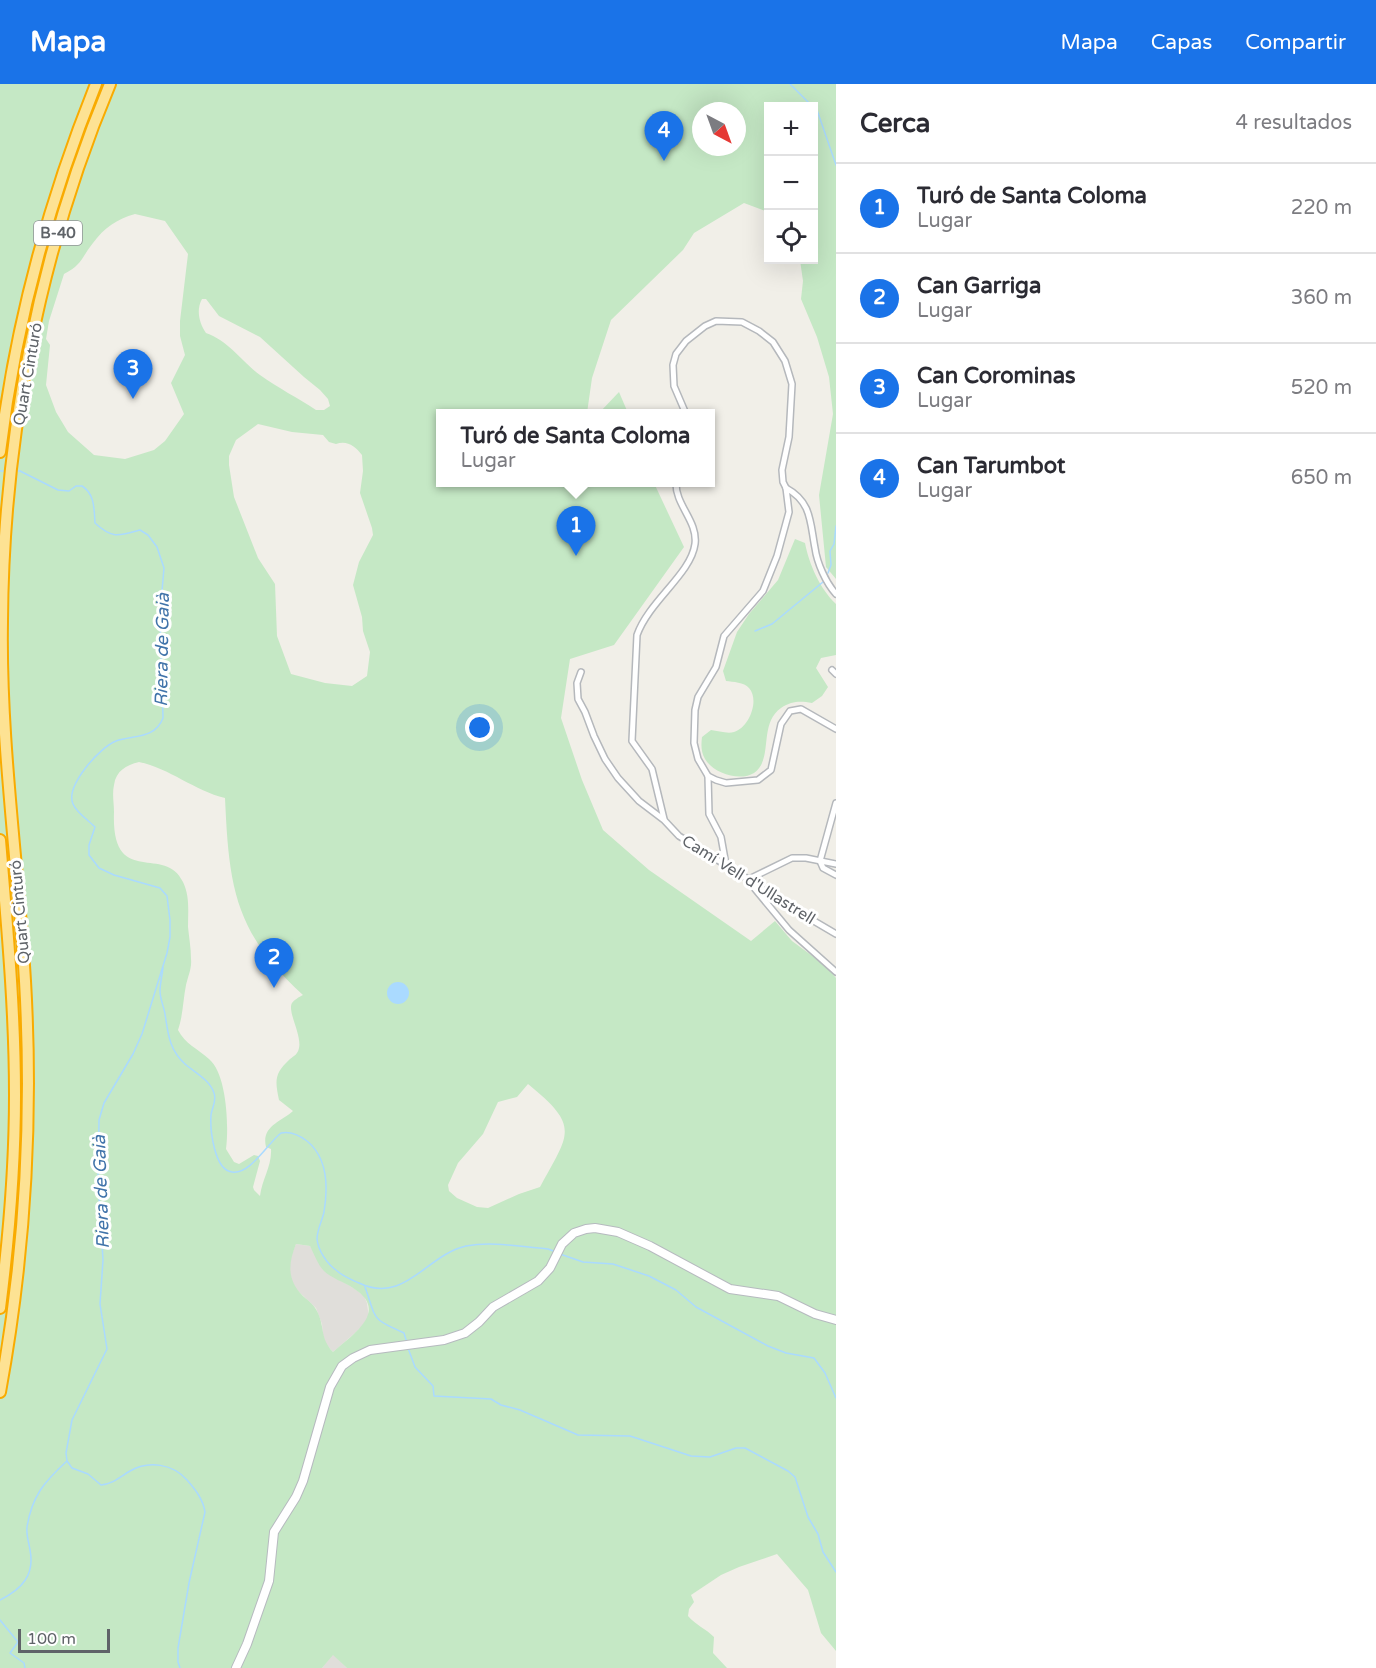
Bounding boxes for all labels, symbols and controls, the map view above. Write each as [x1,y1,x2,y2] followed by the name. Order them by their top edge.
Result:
[30,25,106,59] text: Mapa
[1061,30,1118,55] text: Mapa
[1151,30,1212,55] text: Capas
[1245,30,1346,55] text: Compartir
[692,102,746,156] north arrow
[764,102,818,264] map controls
[764,102,818,156] button: +
[860,108,930,139] text: Cerca
[1236,111,1352,135] text: 4 resultados
[644,112,684,161] pin: 4
[764,156,818,210] button: −
[917,183,1147,209] text: Turó de Santa Coloma
[873,196,886,220] text: 1
[1291,196,1352,220] text: 220 m
[917,209,972,233] text: Lugar
[764,210,818,264] button: locate
[34,221,82,245] road number: B-40
[917,273,1041,299] text: Can Garriga
[873,286,886,310] text: 2
[1291,286,1352,310] text: 360 m
[917,299,972,323] text: Lugar
[9,321,47,427] street label: Quart Cinturó
[114,350,152,399] pin: 3
[917,363,1076,389] text: Can Corominas
[873,376,886,400] text: 3
[1291,376,1352,400] text: 520 m
[917,389,972,413] text: Lugar
[436,409,715,487] popup
[461,423,691,449] text: Turó de Santa Coloma
[461,449,516,473] text: Lugar
[917,453,1065,479] text: Can Tarumbot
[873,466,886,490] text: 4
[1291,466,1352,490] text: 650 m
[917,479,972,503] text: Lugar
[556,506,596,556] pin: 1
[150,592,174,707] water label: Riera de Gaià
[465,713,494,742] your location
[678,831,819,929] street label: Camí Vell d'Ullastrell
[5,859,34,965] street label: Quart Cinturó
[254,938,294,988] pin: 2
[88,1134,114,1249] water label: Riera de Gaià
[18,1626,110,1654] scale bar
[27,1629,76,1649] text: 100 m

